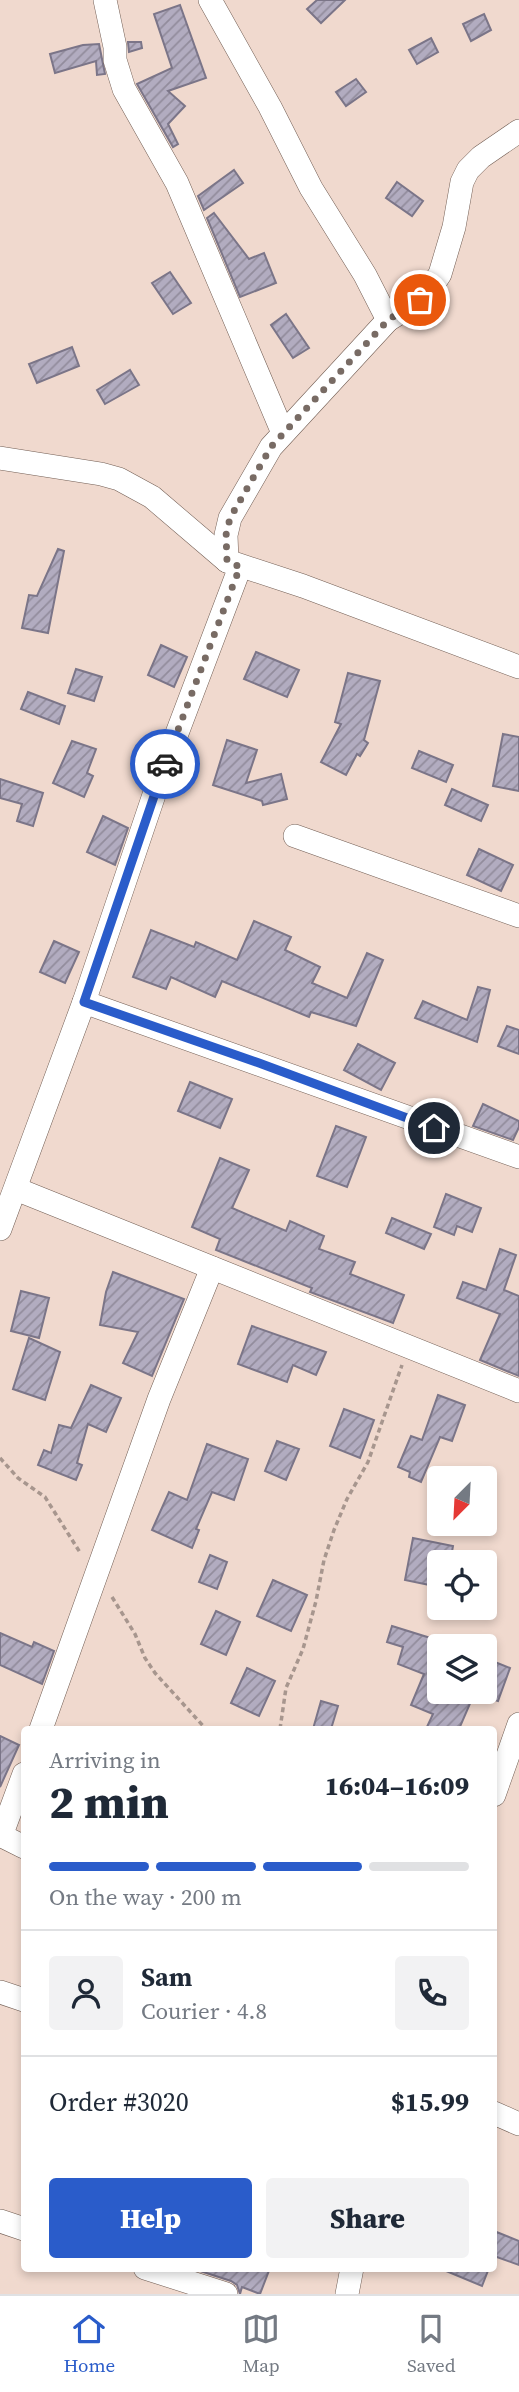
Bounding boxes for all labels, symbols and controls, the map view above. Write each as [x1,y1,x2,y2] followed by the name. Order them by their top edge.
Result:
[390,270,450,330] pin
[401,281,439,319] icon: bag
[130,729,200,799] courier
[146,745,184,783] icon: car
[404,1098,464,1158] pin
[415,1109,453,1147] icon: home
[427,1466,497,1536] north arrow
[427,1466,497,1704] map controls
[427,1550,497,1620] button: locate
[427,1634,497,1704] button: layers
[49,1744,161,1776] text: Arriving in
[325,1768,469,1804] text: 16:04–16:09
[49,1770,169,1833] text: 2 min
[49,1881,242,1913] text: On the way · 200 m
[49,1956,123,2030] button: person
[395,1956,469,2030] button: phone
[141,1959,192,1995] text: Sam
[141,1995,267,2027] text: Courier · 4.8
[49,2084,189,2120] text: Order #3020
[391,2084,469,2120] text: $15.99
[49,2178,252,2258] button: Help
[266,2178,469,2258] button: Share
[63,2310,115,2378] tab: Home
[242,2310,280,2378] tab: Map
[407,2310,456,2378] tab: Saved

